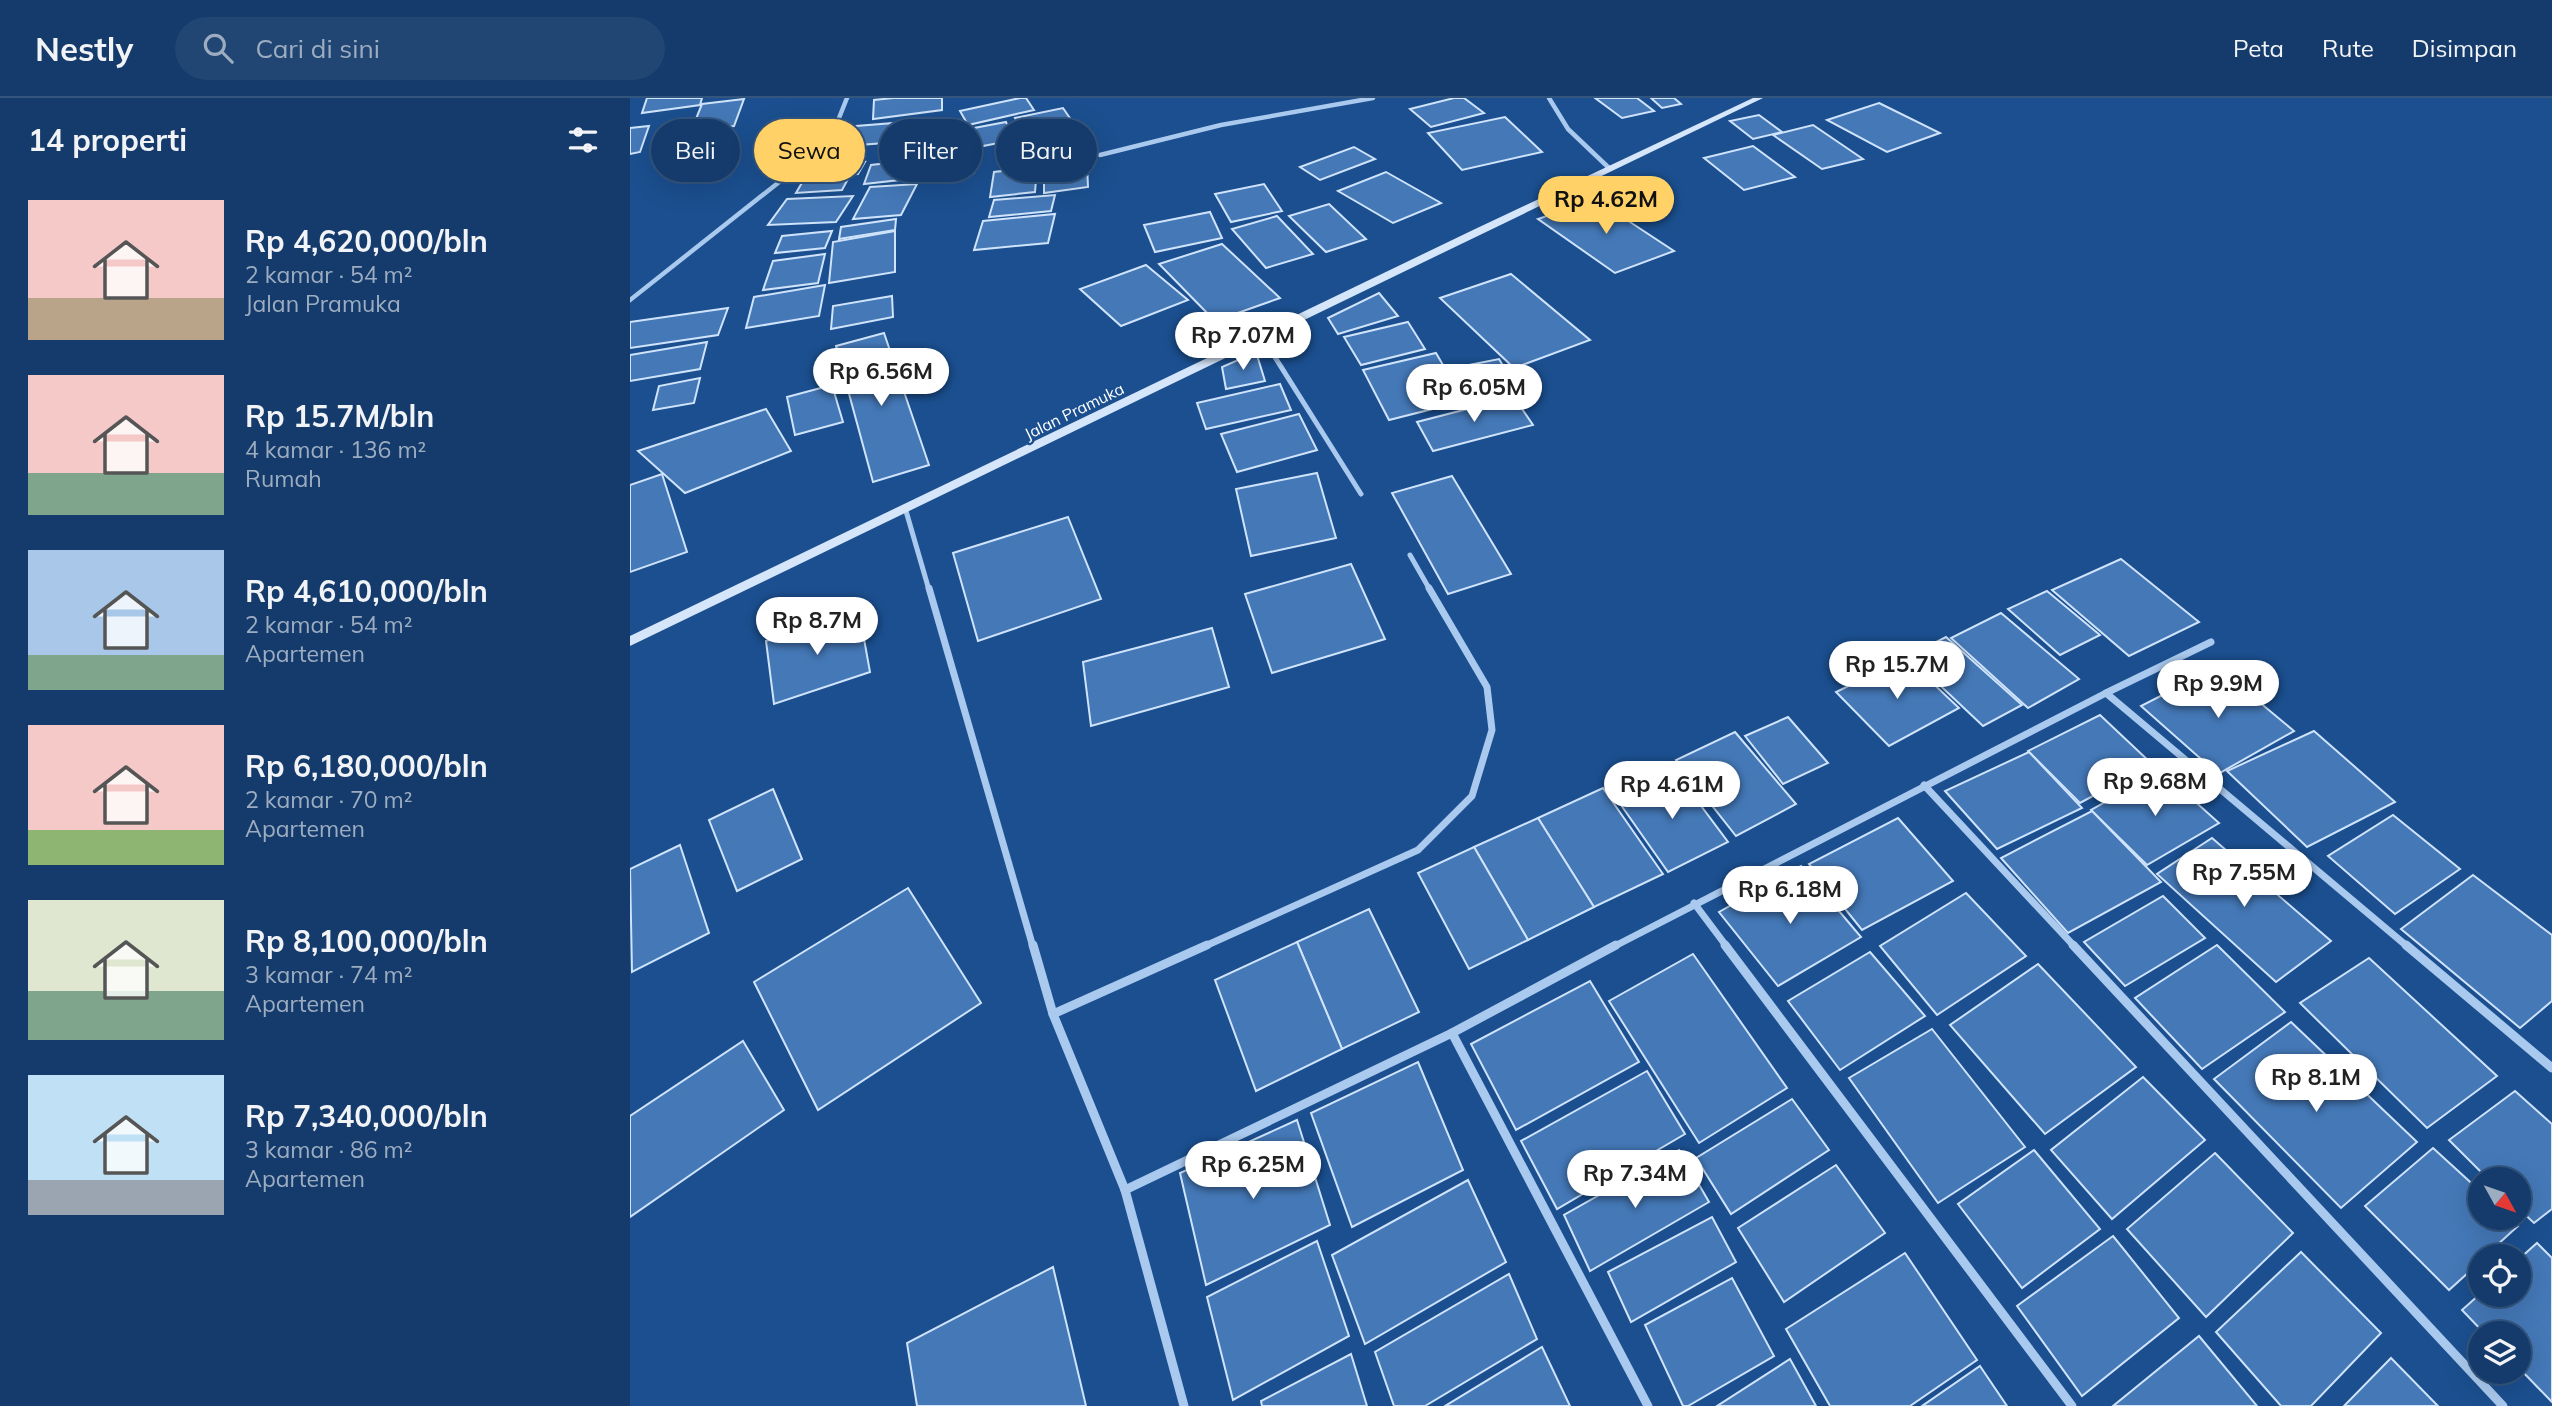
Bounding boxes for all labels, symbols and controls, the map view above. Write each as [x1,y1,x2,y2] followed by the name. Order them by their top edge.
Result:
[175,17,665,80] search box
[35,28,133,69] text: Nestly
[199,29,237,67] icon: search
[255,32,380,65] text: Cari di sini
[2233,33,2284,63] text: Peta
[2322,33,2374,63] text: Rute
[2412,33,2517,63] text: Disimpan
[651,119,740,182] chip: Beli
[754,119,865,182] chip: Sewa
[879,119,982,182] chip: Filter
[996,119,1097,182] chip: Baru
[28,121,187,159] text: 14 properti
[564,121,602,159] icon: filters
[1534,176,1678,236] pin: Rp 4.62M
[1554,184,1658,213] text: Rp 4.62M
[245,222,488,260] text: Rp 4,620,000/bln
[84,228,168,312] icon: home
[245,260,413,289] text: 2 kamar · 54 m²
[245,289,401,318] text: Jalan Pramuka
[1171,313,1315,372] pin: Rp 7.07M
[1191,320,1295,349] text: Rp 7.07M
[809,348,953,408] pin: Rp 6.56M
[829,356,933,385] text: Rp 6.56M
[1402,364,1546,424] pin: Rp 6.05M
[1422,372,1526,401] text: Rp 6.05M
[1021,378,1127,444] street label: Jalan Pramuka
[245,397,434,435] text: Rp 15.7M/bln
[84,403,168,487] icon: home
[245,435,426,464] text: 4 kamar · 136 m²
[245,464,322,493] text: Rumah
[245,572,488,610] text: Rp 4,610,000/bln
[84,578,168,662] icon: home
[752,598,882,657] pin: Rp 8.7M
[772,605,862,634] text: Rp 8.7M
[245,610,413,639] text: 2 kamar · 54 m²
[245,639,365,668] text: Apartemen
[1825,642,1969,701] pin: Rp 15.7M
[1845,649,1949,678] text: Rp 15.7M
[2153,660,2283,720] pin: Rp 9.9M
[2173,668,2263,697] text: Rp 9.9M
[245,747,488,785] text: Rp 6,180,000/bln
[84,753,168,837] icon: home
[2083,758,2227,818] pin: Rp 9.68M
[1600,762,1744,821] pin: Rp 4.61M
[2103,766,2207,795] text: Rp 9.68M
[1620,769,1724,798] text: Rp 4.61M
[245,785,413,814] text: 2 kamar · 70 m²
[245,814,365,843] text: Apartemen
[2172,850,2316,909] pin: Rp 7.55M
[2192,857,2296,886] text: Rp 7.55M
[1718,866,1862,926] pin: Rp 6.18M
[1738,874,1842,903] text: Rp 6.18M
[245,922,488,960] text: Rp 8,100,000/bln
[84,928,168,1012] icon: home
[245,960,413,989] text: 3 kamar · 74 m²
[245,989,365,1018] text: Apartemen
[2251,1054,2381,1114] pin: Rp 8.1M
[2271,1062,2361,1091] text: Rp 8.1M
[245,1097,488,1135] text: Rp 7,340,000/bln
[84,1103,168,1187] icon: home
[245,1135,413,1164] text: 3 kamar · 86 m²
[1181,1142,1325,1201] pin: Rp 6.25M
[1201,1149,1305,1178] text: Rp 6.25M
[1563,1150,1707,1210] pin: Rp 7.34M
[1583,1158,1687,1187] text: Rp 7.34M
[245,1164,365,1193] text: Apartemen
[2468,1167,2530,1230] north arrow
[2468,1167,2531,1384] map controls
[2468,1244,2531,1307] button: locate
[2468,1321,2531,1384] button: layers

